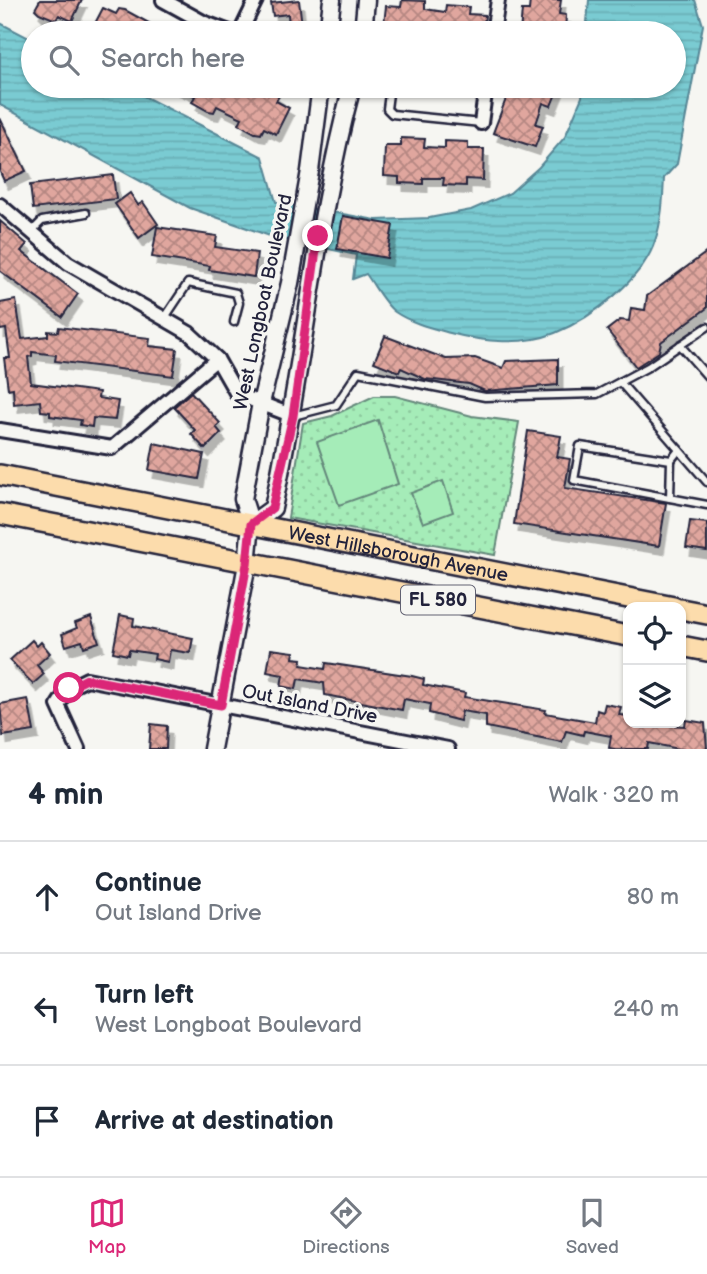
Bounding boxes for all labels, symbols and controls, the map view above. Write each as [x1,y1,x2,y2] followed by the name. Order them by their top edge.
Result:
[21,21,686,98] search box
[45,41,83,79] icon: search
[101,44,245,75] text: Search here
[229,192,298,413] street label: West Longboat Boulevard
[302,220,333,251] route end
[286,522,510,587] street label: West Hillsborough Avenue
[401,586,475,614] road number: FL 580
[623,602,686,728] map controls
[623,602,686,665] button: locate
[623,665,686,728] button: layers
[53,672,84,703] route start
[240,680,379,729] street label: Out Island Drive
[28,777,103,813] text: 4 min
[548,781,679,809] text: Walk · 320 m
[95,868,202,899] text: Continue
[28,878,66,916] icon: ahead
[627,883,679,911] text: 80 m
[95,899,262,927] text: Out Island Drive
[95,980,194,1011] text: Turn left
[28,990,66,1028] icon: left
[613,995,679,1023] text: 240 m
[95,1011,362,1039] text: West Longboat Boulevard
[28,1102,66,1140] icon: arrive
[95,1106,334,1137] text: Arrive at destination
[88,1194,126,1259] tab: Map
[302,1194,390,1259] tab: Directions
[566,1194,619,1259] tab: Saved

